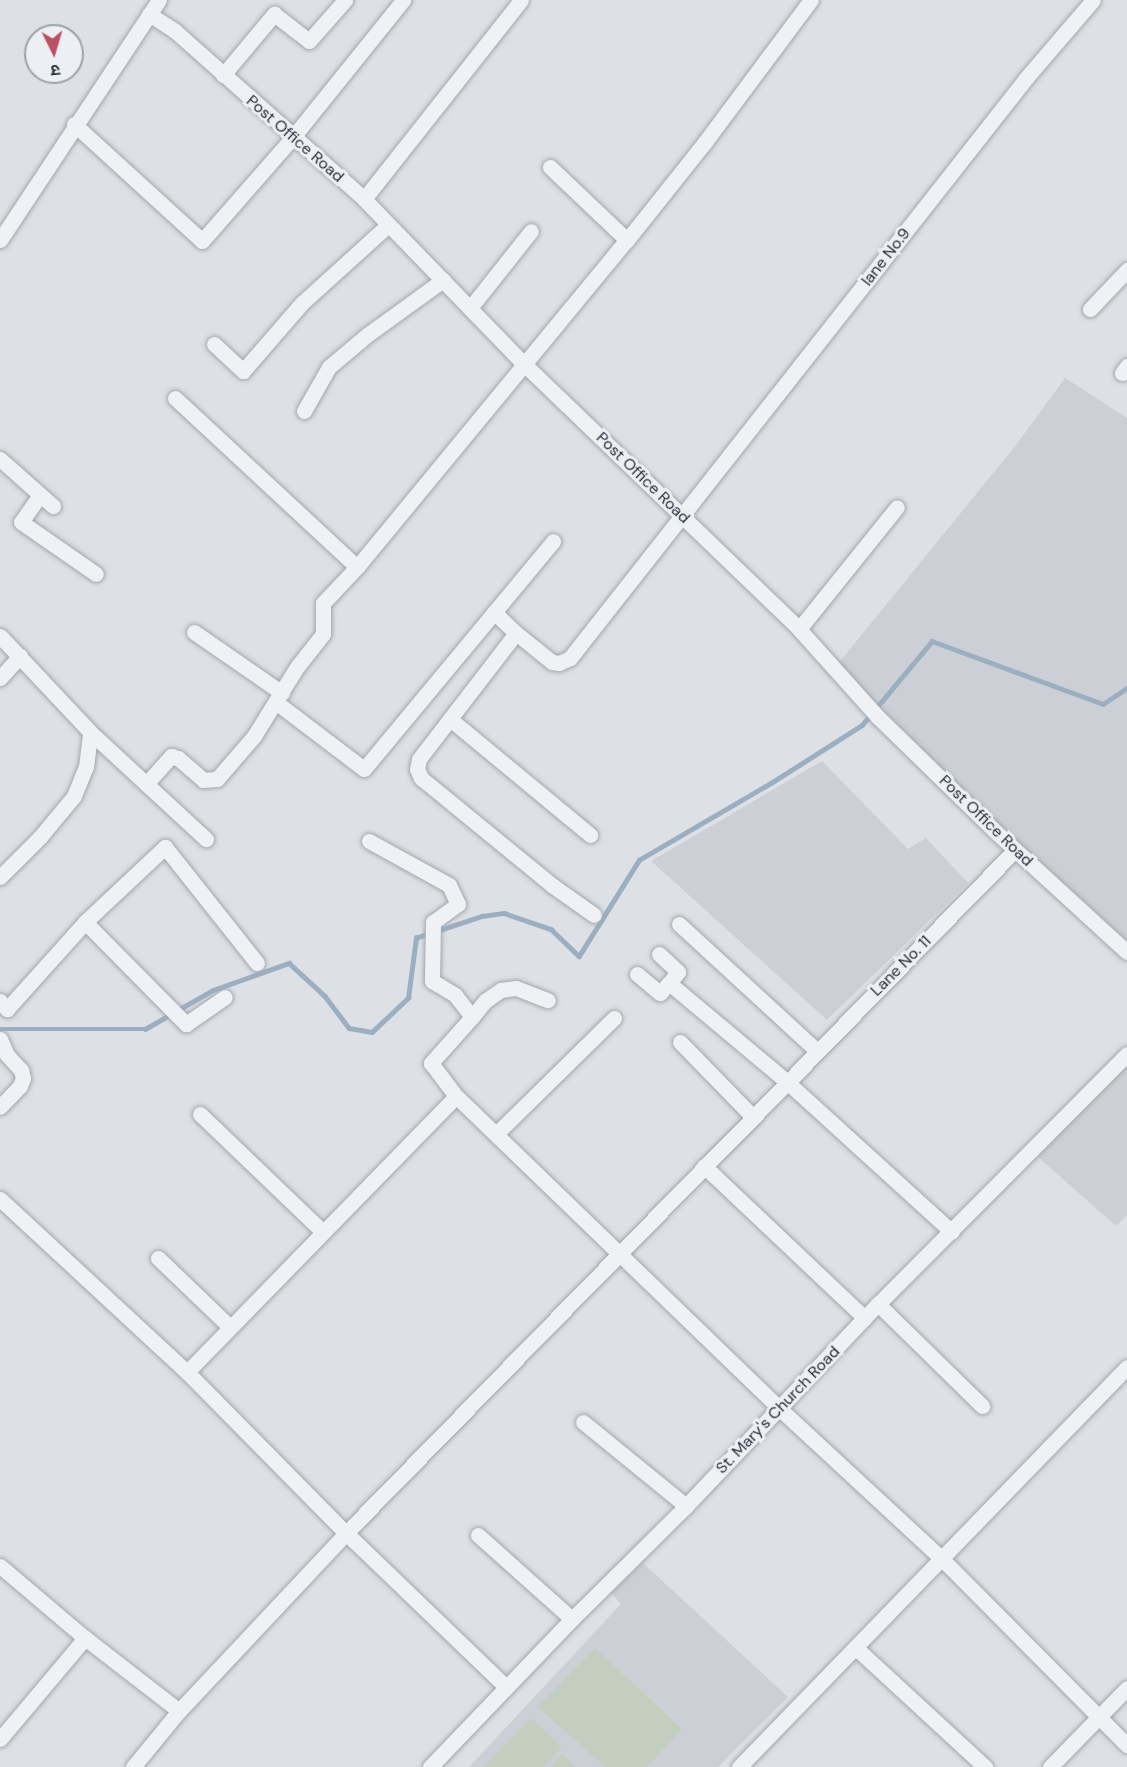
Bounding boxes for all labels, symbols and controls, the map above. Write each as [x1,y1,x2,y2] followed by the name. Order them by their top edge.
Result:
[24,24,84,84] north arrow
[50,60,61,81] text: उ
[242,91,348,187] street label: Post Office Road
[857,224,915,290] street label: lane No.9
[592,428,694,528] street label: Post Office Road
[935,771,1037,871] street label: Post Office Road
[867,932,935,1000] street label: Lane No. 11
[712,1342,844,1478] street label: St. Mary's Church Road

